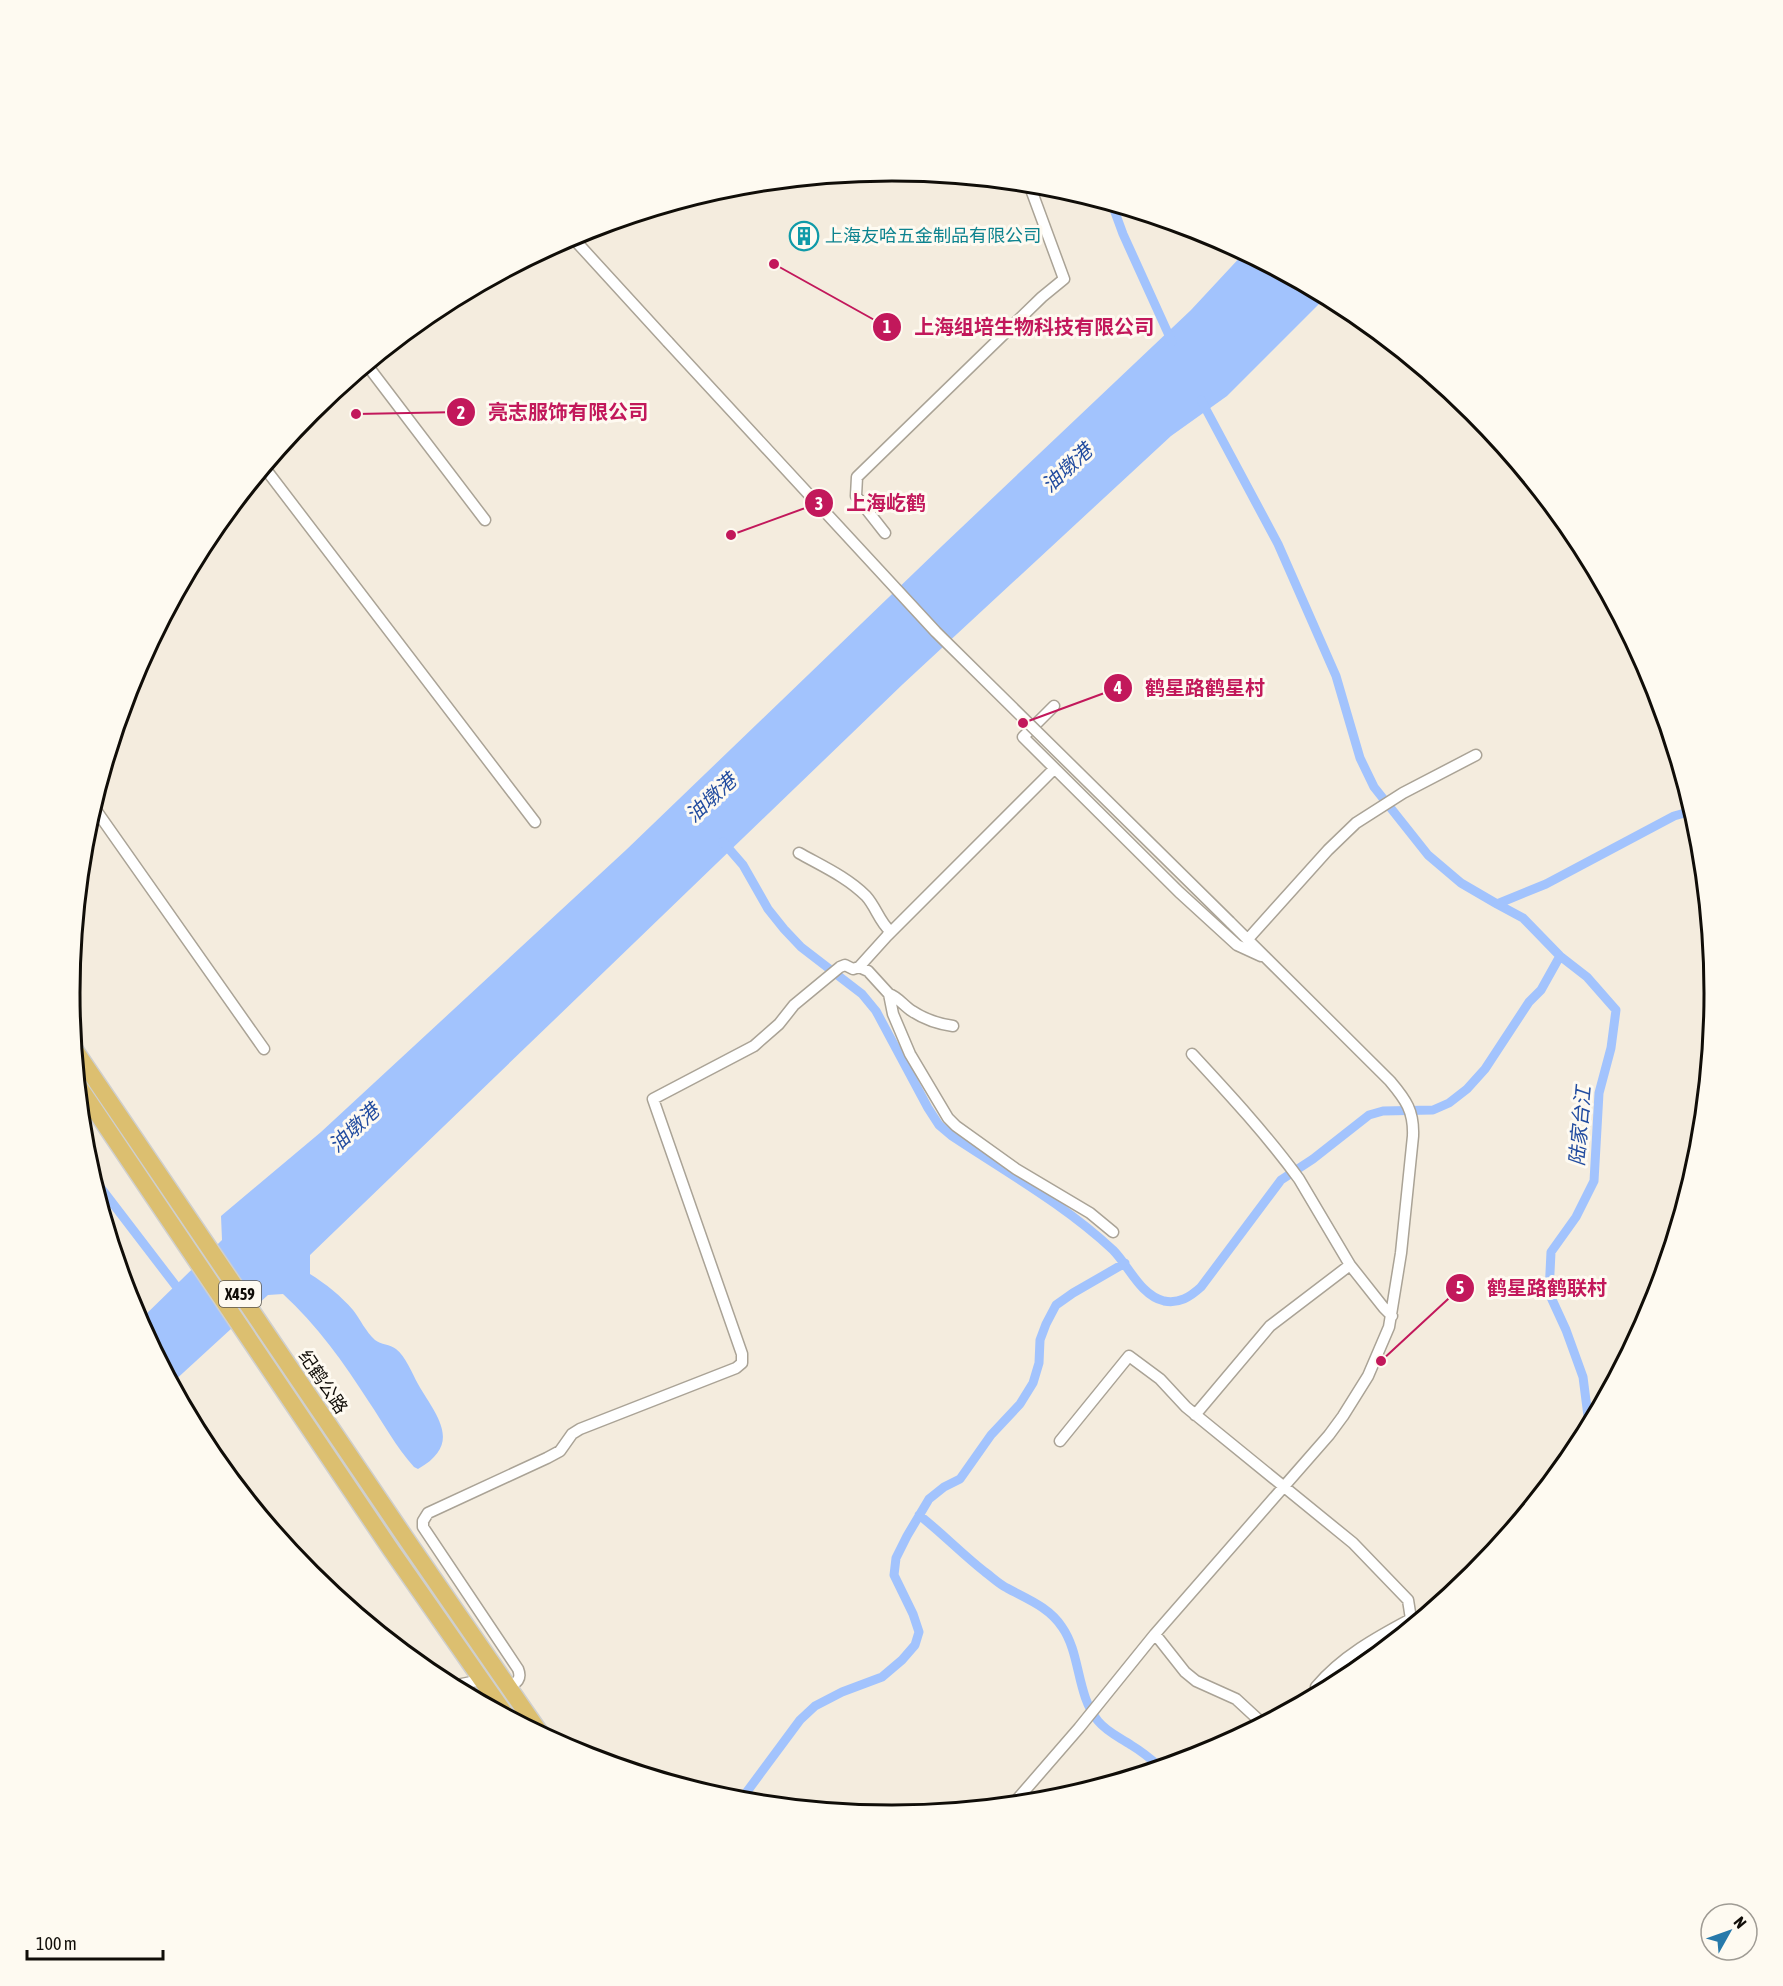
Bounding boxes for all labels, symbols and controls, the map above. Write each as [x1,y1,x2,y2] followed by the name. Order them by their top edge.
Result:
[788,220,820,252] building icon: 上海友哈五金制品有限公司
[825,225,1041,246] place label: 上海友哈五金制品有限公司
[872,308,1166,346] callout: 上海组培生物科技有限公司
[914,315,1154,338] text: 上海组培生物科技有限公司
[883,316,891,337] text: 1
[446,393,660,431] callout: 亮志服饰有限公司
[488,400,648,423] text: 亮志服饰有限公司
[457,402,465,423] text: 2
[1037,437,1099,497] water label: 油墩港
[804,484,938,522] callout: 上海屹鹤
[846,491,926,514] text: 上海屹鹤
[815,493,823,514] text: 3
[1103,669,1277,707] callout: 鹤星路鹤星村
[1145,676,1265,699] text: 鹤星路鹤星村
[1113,677,1122,698] text: 4
[681,767,743,827] water label: 油墩港
[1565,1083,1595,1167] water label: 陆家台江
[324,1097,386,1157] water label: 油墩港
[1445,1269,1619,1307] callout: 鹤星路鹤联村
[1487,1276,1607,1299] text: 鹤星路鹤联村
[1456,1277,1464,1298] text: 5
[219,1281,261,1307] road number: X459
[295,1346,352,1417] street label: 纪鹤公路
[1699,1902,1759,1962] north arrow
[1731,1913,1750,1932] text: N
[27,1923,164,1961] scale bar
[36,1933,77,1954] text: 100 m

